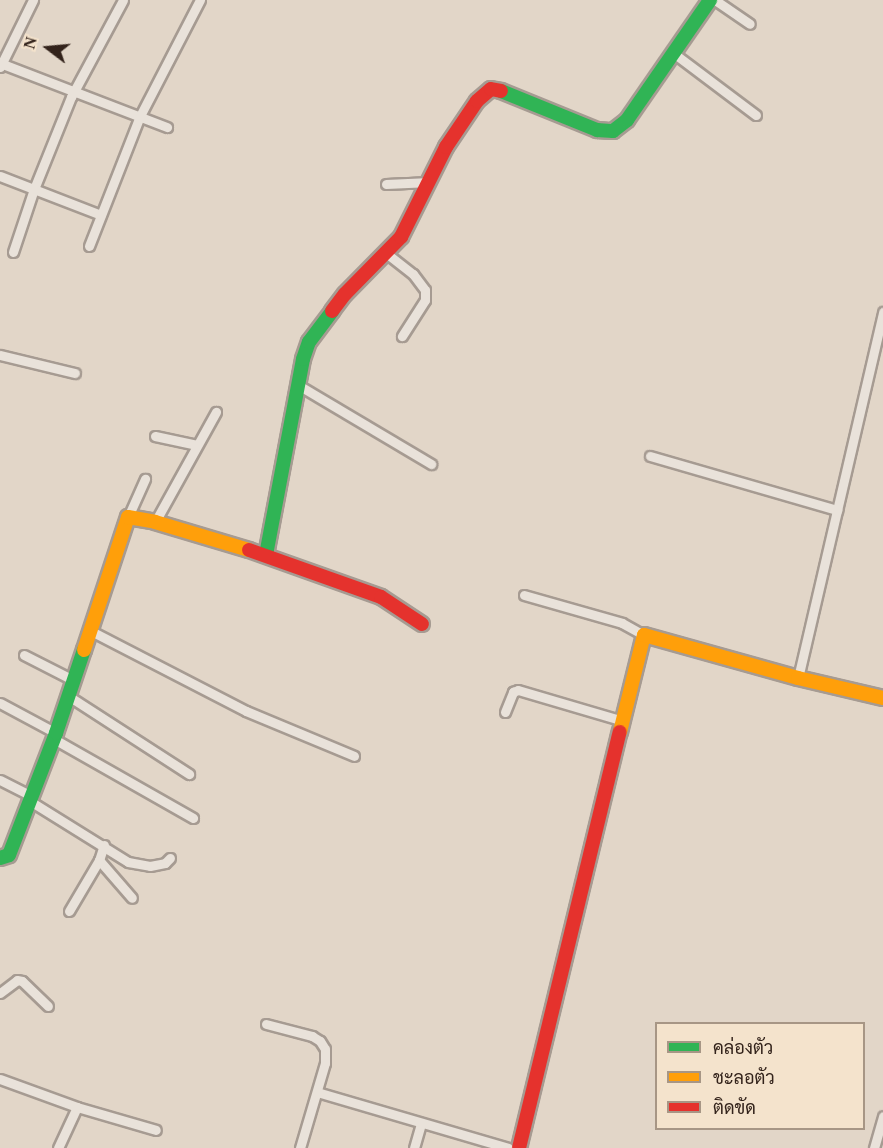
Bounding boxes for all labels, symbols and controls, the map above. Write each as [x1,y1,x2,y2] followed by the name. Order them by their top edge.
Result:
[18,18,78,78] north arrow
[20,35,40,51] text: N
[655,1022,865,1130] legend
[713,1038,773,1058] text: คล่องตัว
[713,1068,775,1088] text: ชะลอตัว
[713,1098,756,1118] text: ติดขัด

